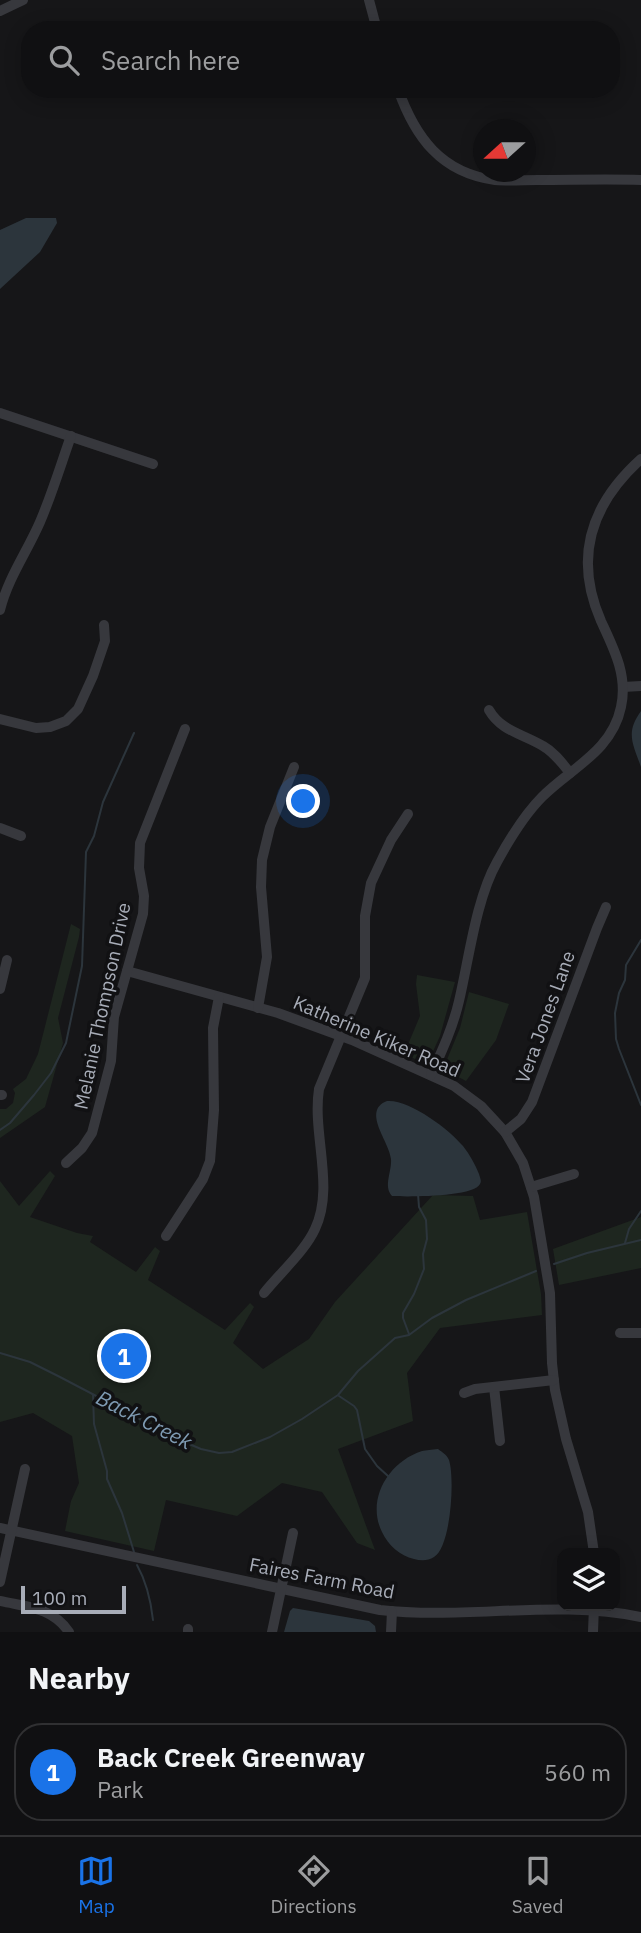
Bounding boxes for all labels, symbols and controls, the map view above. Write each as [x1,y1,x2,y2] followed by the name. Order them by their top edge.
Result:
[21,21,620,98] search box
[45,41,83,79] icon: search
[101,43,240,77] text: Search here
[473,119,536,182] north arrow
[286,784,320,818] your location
[68,900,136,1112] street label: Melanie Thompson Drive
[510,948,580,1086] street label: Vera Jones Lane
[290,990,464,1082] street label: Katherine Kiker Road
[101,1330,147,1382] pin: 1
[92,1383,198,1456] water label: Back Creek
[557,1548,620,1611] map controls
[557,1548,620,1611] button: layers
[247,1552,397,1604] street label: Faires Farm Road
[21,1583,126,1615] scale bar
[32,1586,87,1610] text: 100 m
[28,1658,130,1697] text: Nearby
[97,1740,365,1774] text: Back Creek Greenway
[46,1757,60,1787] text: 1
[544,1757,611,1787] text: 560 m
[97,1774,144,1804] text: Park
[77,1852,115,1918] tab: Map
[270,1852,357,1918] tab: Directions
[512,1852,564,1918] tab: Saved

